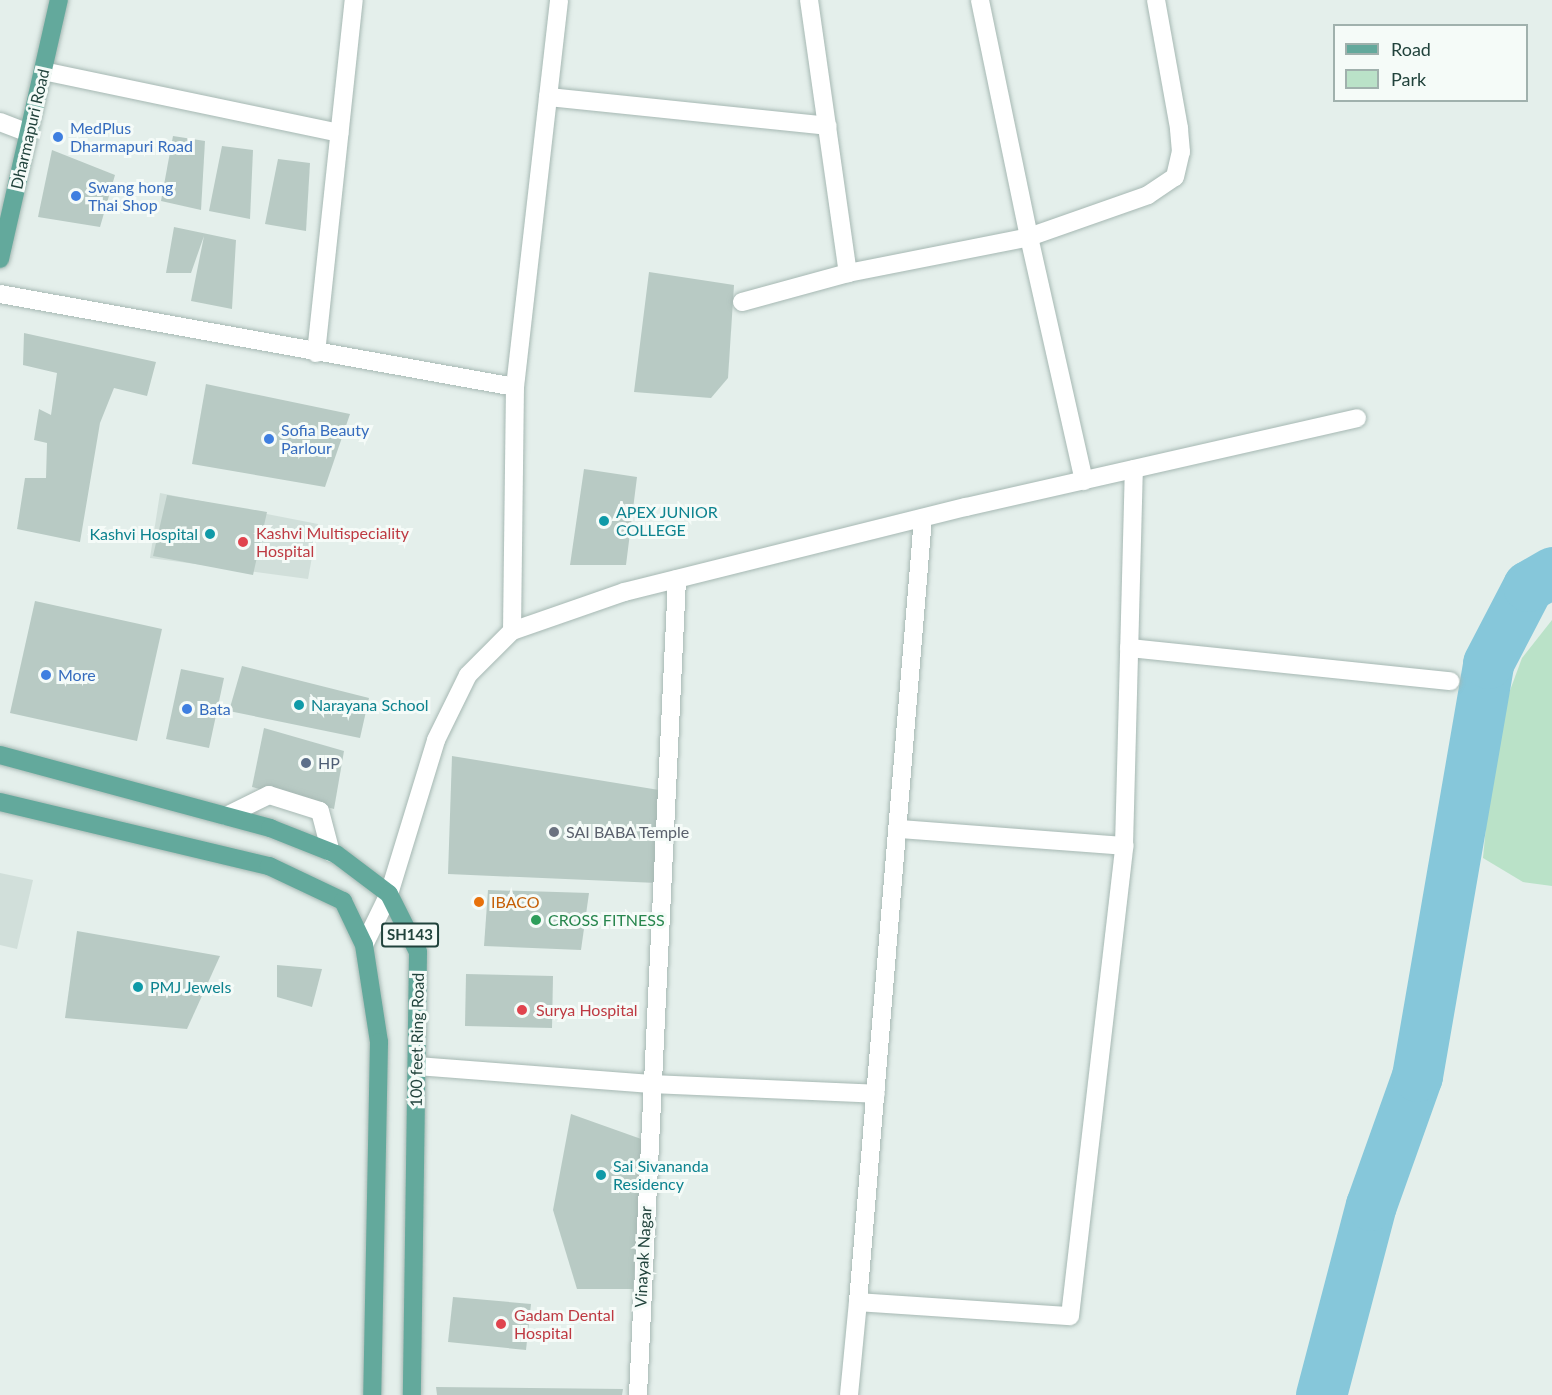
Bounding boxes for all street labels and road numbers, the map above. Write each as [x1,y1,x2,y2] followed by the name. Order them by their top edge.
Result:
[7,67,53,191] street label: Dharmapuri Road
[380,923,440,947] road number: SH143
[406,973,428,1107] street label: 100 feet Ring Road
[631,1206,655,1308] street label: Vinayak Nagar

